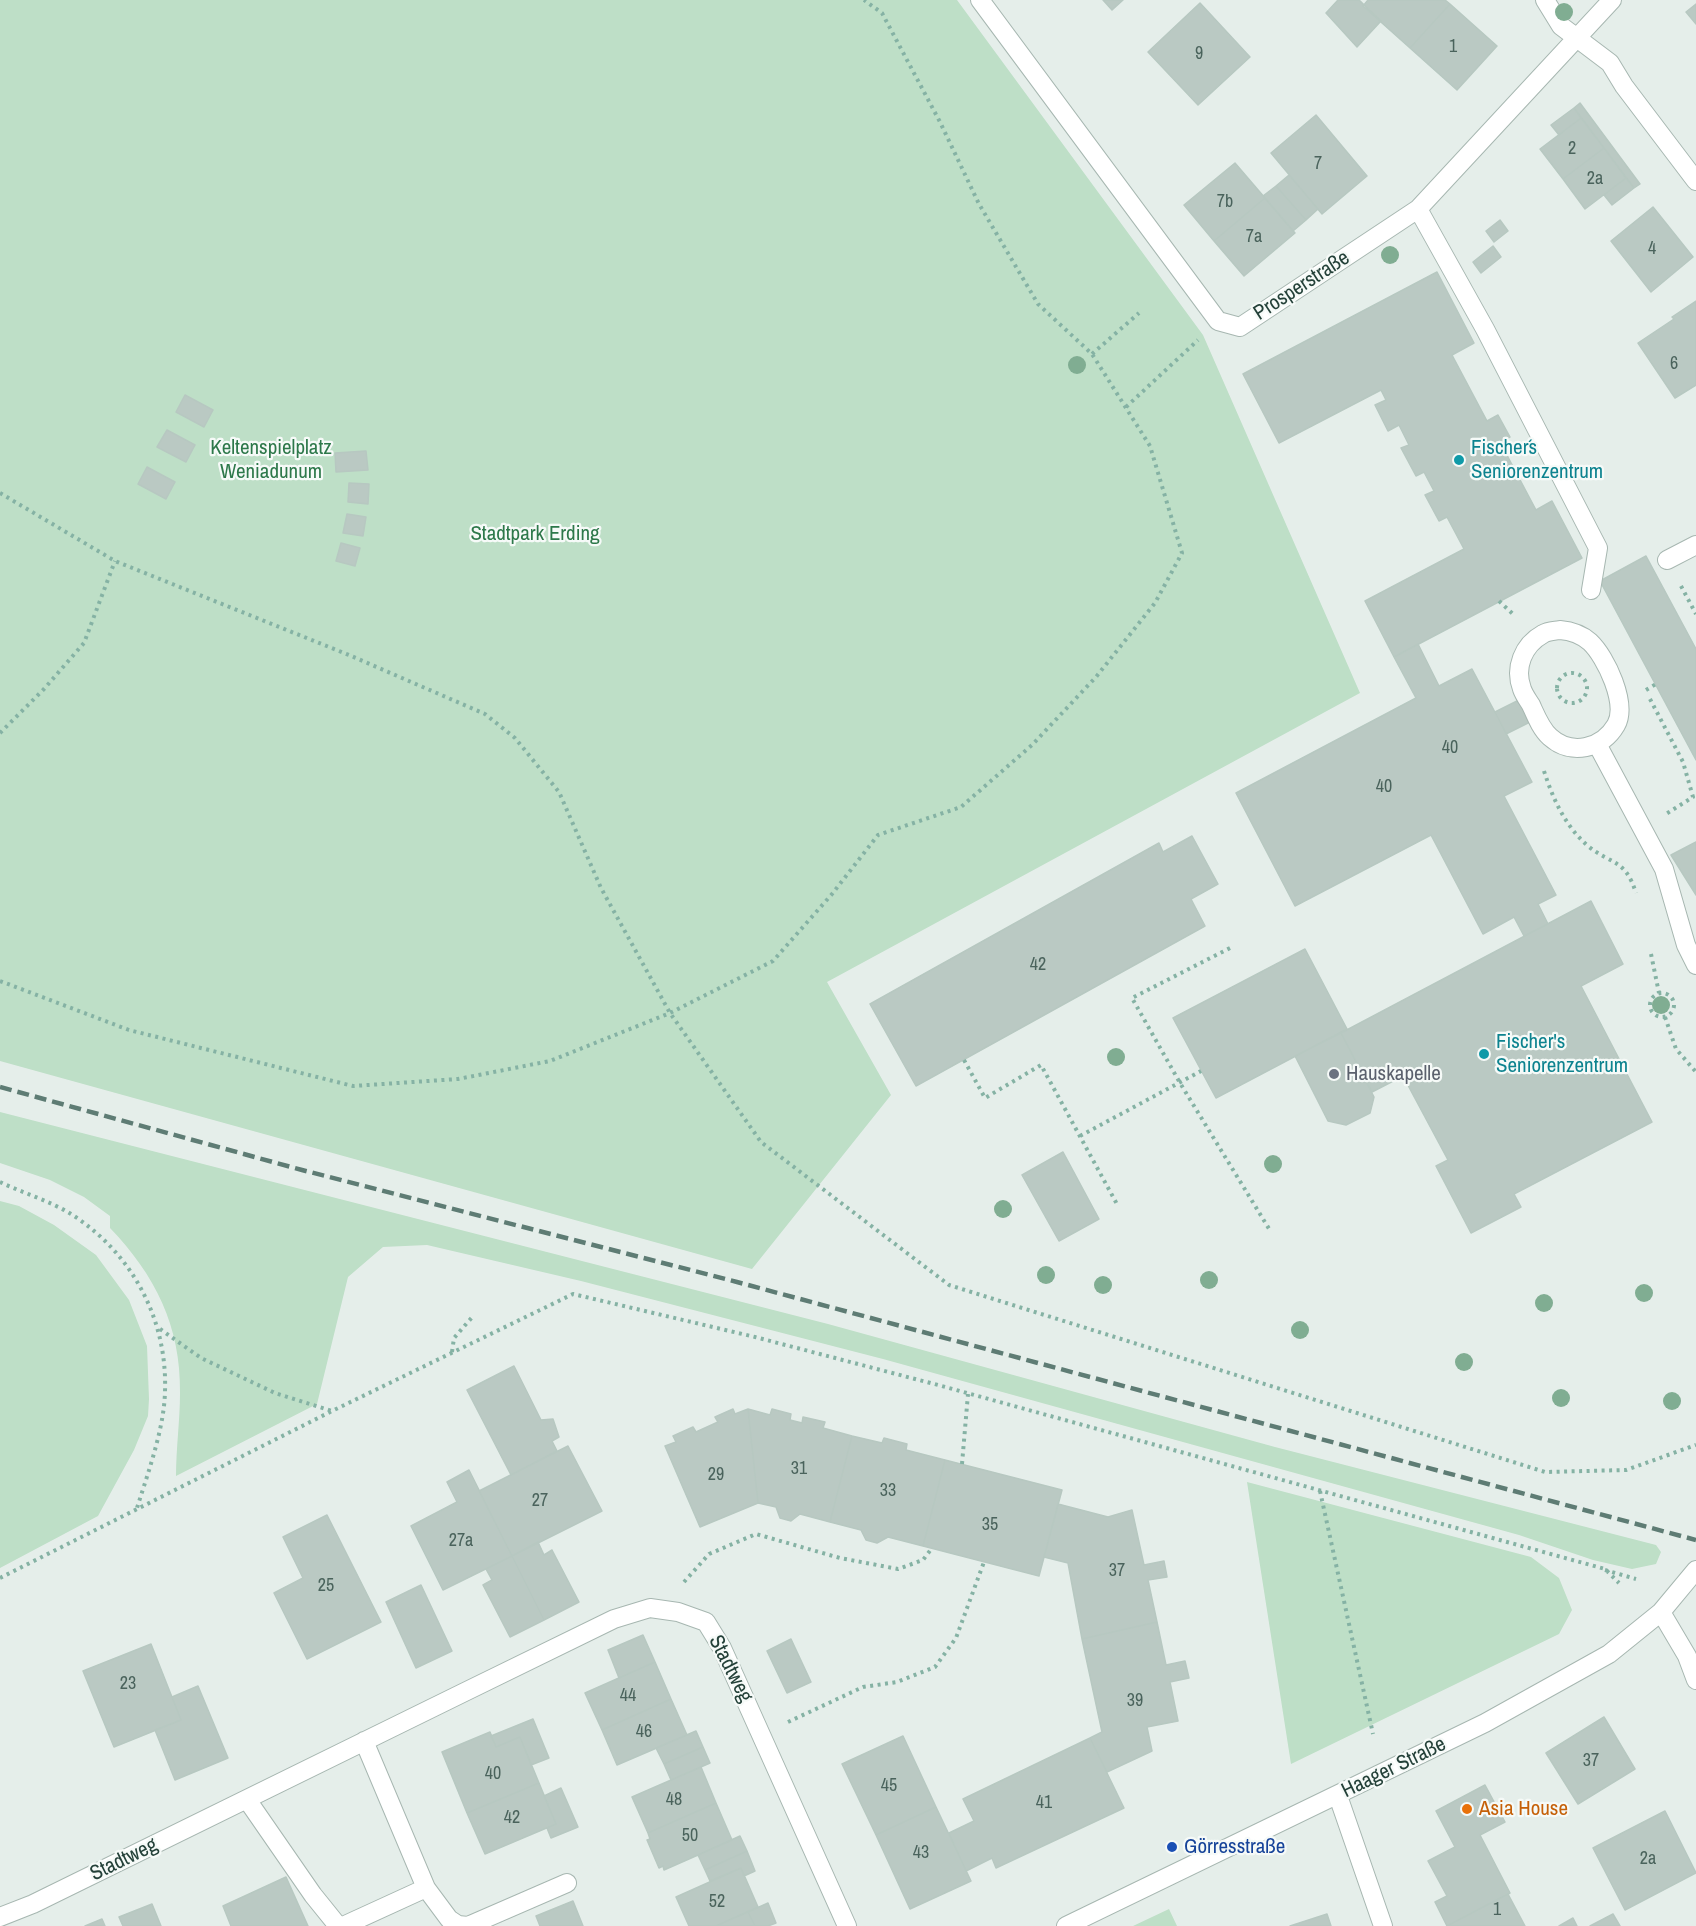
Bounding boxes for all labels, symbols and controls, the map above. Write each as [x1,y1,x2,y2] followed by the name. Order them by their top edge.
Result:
[1449,36,1457,58] house number: 1
[1195,43,1203,65] house number: 9
[1568,138,1576,160] house number: 2
[1314,153,1322,175] house number: 7
[1587,168,1603,190] house number: 2a
[1217,191,1233,213] house number: 7b
[1246,226,1262,248] house number: 7a
[1648,238,1656,260] house number: 4
[1249,246,1355,326] street label: Prosperstraße
[1670,353,1678,375] house number: 6
[210,435,332,485] park label: Keltenspielplatz Weniadunum
[1471,435,1603,485] place label: Fischer´s Seniorenzentrum
[1452,453,1466,467] marker: Fischer´s Seniorenzentrum
[470,521,600,547] park label: Stadtpark Erding
[1442,737,1458,759] house number: 40
[1376,776,1392,798] house number: 40
[1030,954,1046,976] house number: 42
[1496,1029,1628,1079] place label: Fischer's Seniorenzentrum
[1477,1047,1491,1061] marker: Fischer's Seniorenzentrum
[1346,1061,1441,1087] place label: Hauskapelle
[1327,1067,1341,1081] marker: Hauskapelle
[791,1458,807,1480] house number: 31
[708,1464,724,1486] house number: 29
[880,1480,896,1502] house number: 33
[532,1490,548,1512] house number: 27
[982,1514,998,1536] house number: 35
[449,1530,473,1552] house number: 27a
[1109,1560,1125,1582] house number: 37
[318,1575,334,1597] house number: 25
[702,1631,758,1707] street label: Stadtweg
[120,1673,136,1695] house number: 23
[620,1685,636,1707] house number: 44
[1127,1690,1143,1712] house number: 39
[636,1721,652,1743] house number: 46
[1338,1732,1450,1804] street label: Haager Straße
[1583,1750,1599,1772] house number: 37
[485,1763,501,1785] house number: 40
[881,1775,897,1797] house number: 45
[666,1789,682,1811] house number: 48
[1036,1792,1052,1814] house number: 41
[1479,1796,1568,1822] place label: Asia House
[1460,1802,1474,1816] marker: Asia House
[504,1807,520,1829] house number: 42
[682,1825,698,1847] house number: 50
[86,1833,162,1887] street label: Stadtweg
[1184,1834,1285,1860] place label: Görresstraße
[1165,1840,1179,1854] marker: Görresstraße
[913,1842,929,1864] house number: 43
[1640,1848,1656,1870] house number: 2a
[709,1891,725,1913] house number: 52
[1493,1899,1501,1921] house number: 1

